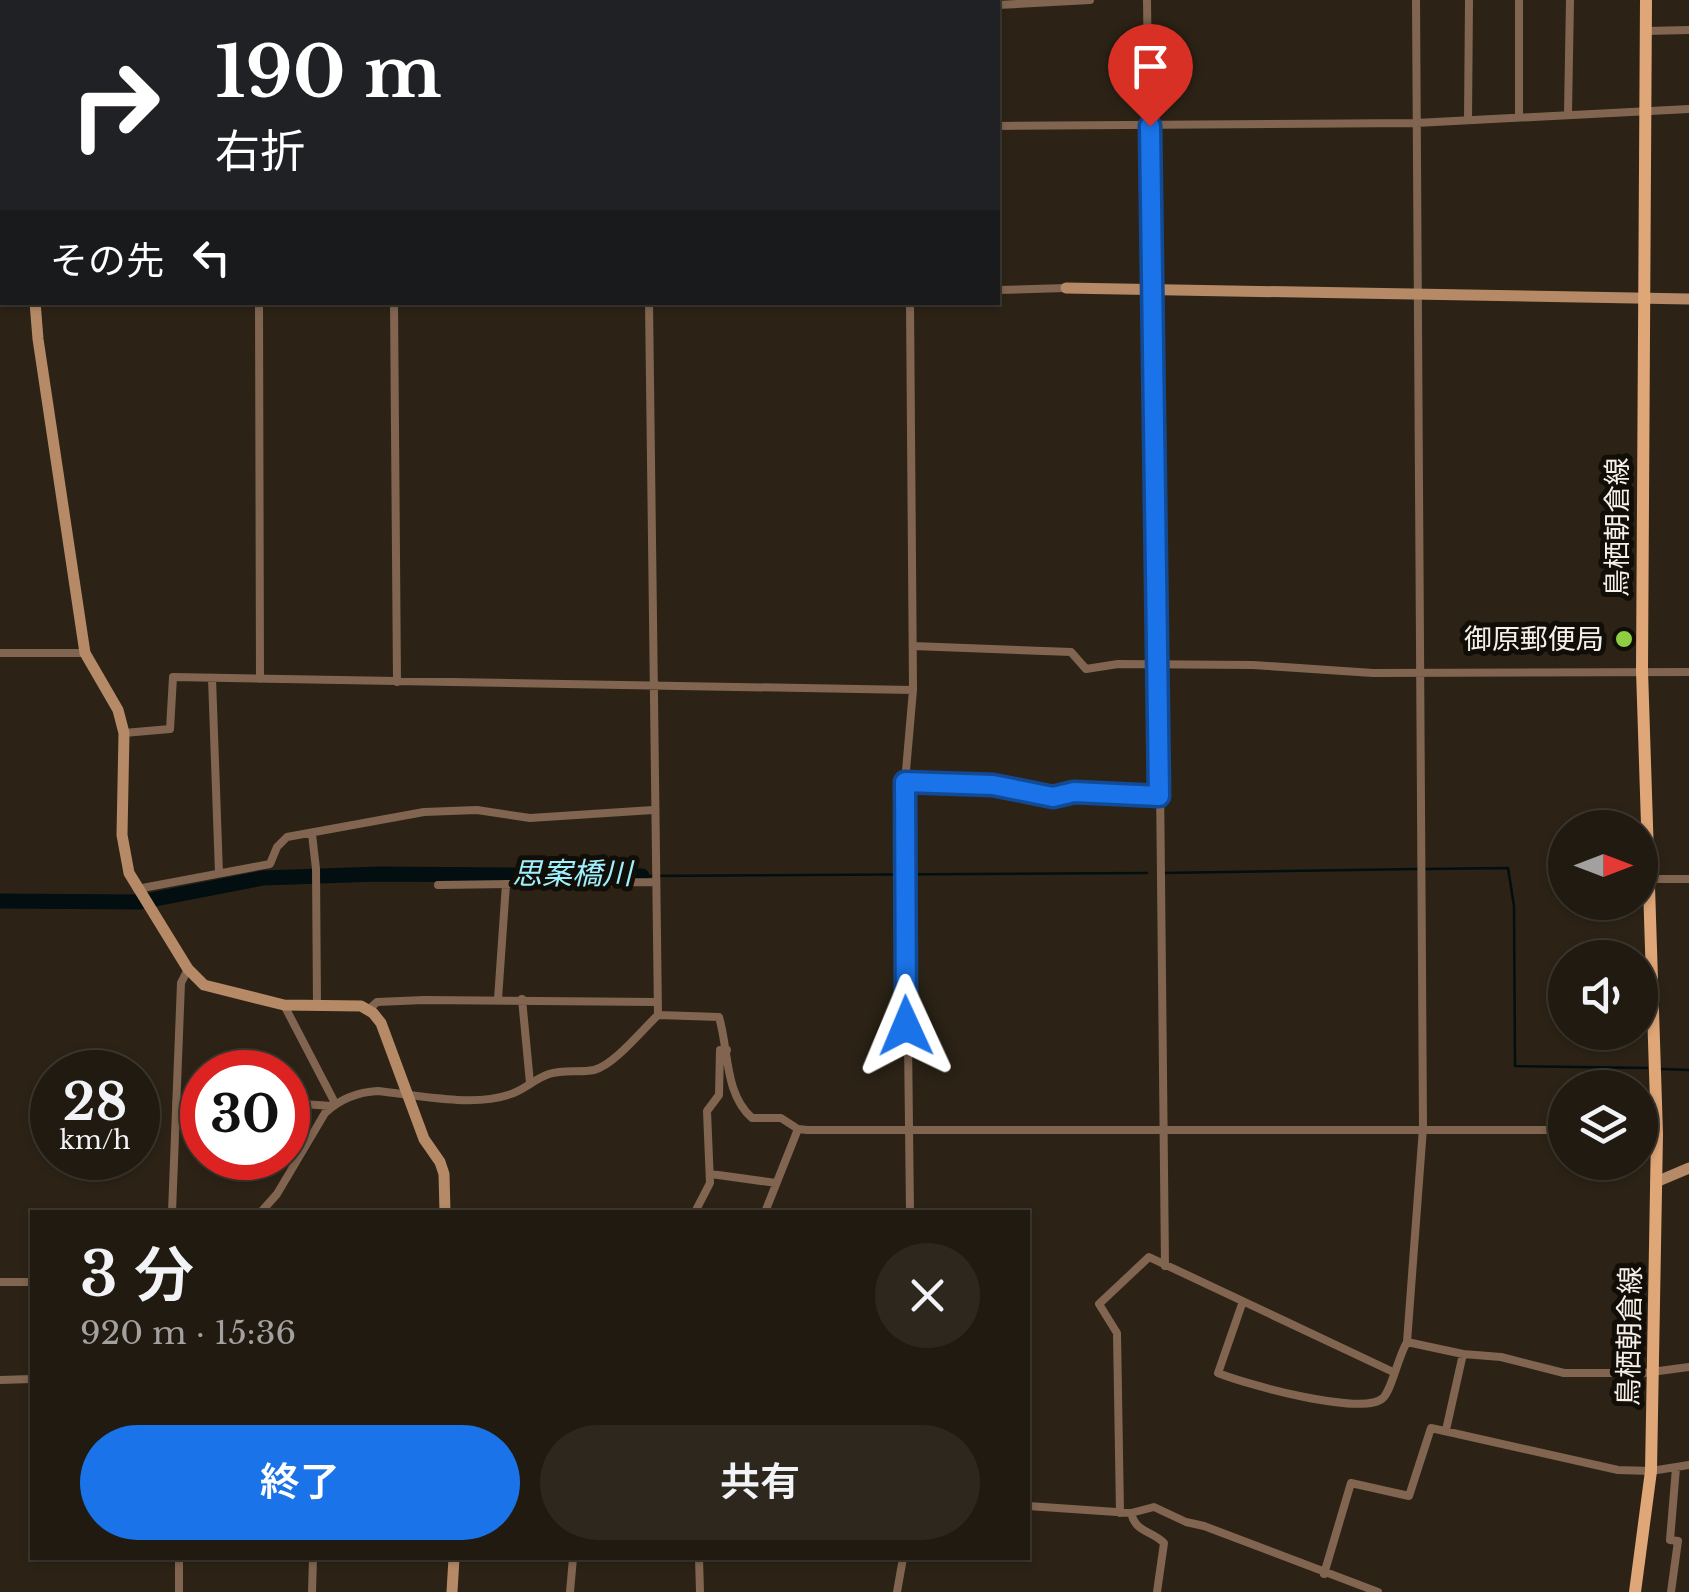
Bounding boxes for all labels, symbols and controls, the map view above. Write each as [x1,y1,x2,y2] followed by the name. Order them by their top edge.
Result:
[1108,24,1193,127] pin
[215,29,442,116] text: 190 m
[1123,39,1178,94] icon: arrive
[50,40,180,170] icon: right
[215,123,305,179] text: 右折
[184,230,239,285] icon: left
[50,237,164,284] text: その先
[1600,457,1635,597] street label: 鳥栖朝倉線
[1464,622,1604,657] place label: 御原郵便局
[1613,628,1635,650] marker: 御原郵便局
[1548,810,1658,920] north arrow
[1548,810,1658,1180] map controls
[512,855,635,892] water label: 思案橋川
[1548,940,1658,1050] button: sound
[854,974,958,1078] position arrow
[180,1050,310,1180] speed limit sign: 30
[1548,1070,1658,1180] button: layers
[63,1071,127,1134] text: 28
[60,1125,130,1156] text: km/h
[80,1238,194,1312] text: 3 分
[875,1243,980,1348] button: close
[1611,1266,1648,1406] street label: 鳥栖朝倉線
[80,1313,296,1353] text: 920 m · 15:36
[80,1425,520,1540] button: 終了
[540,1425,980,1540] button: 共有

